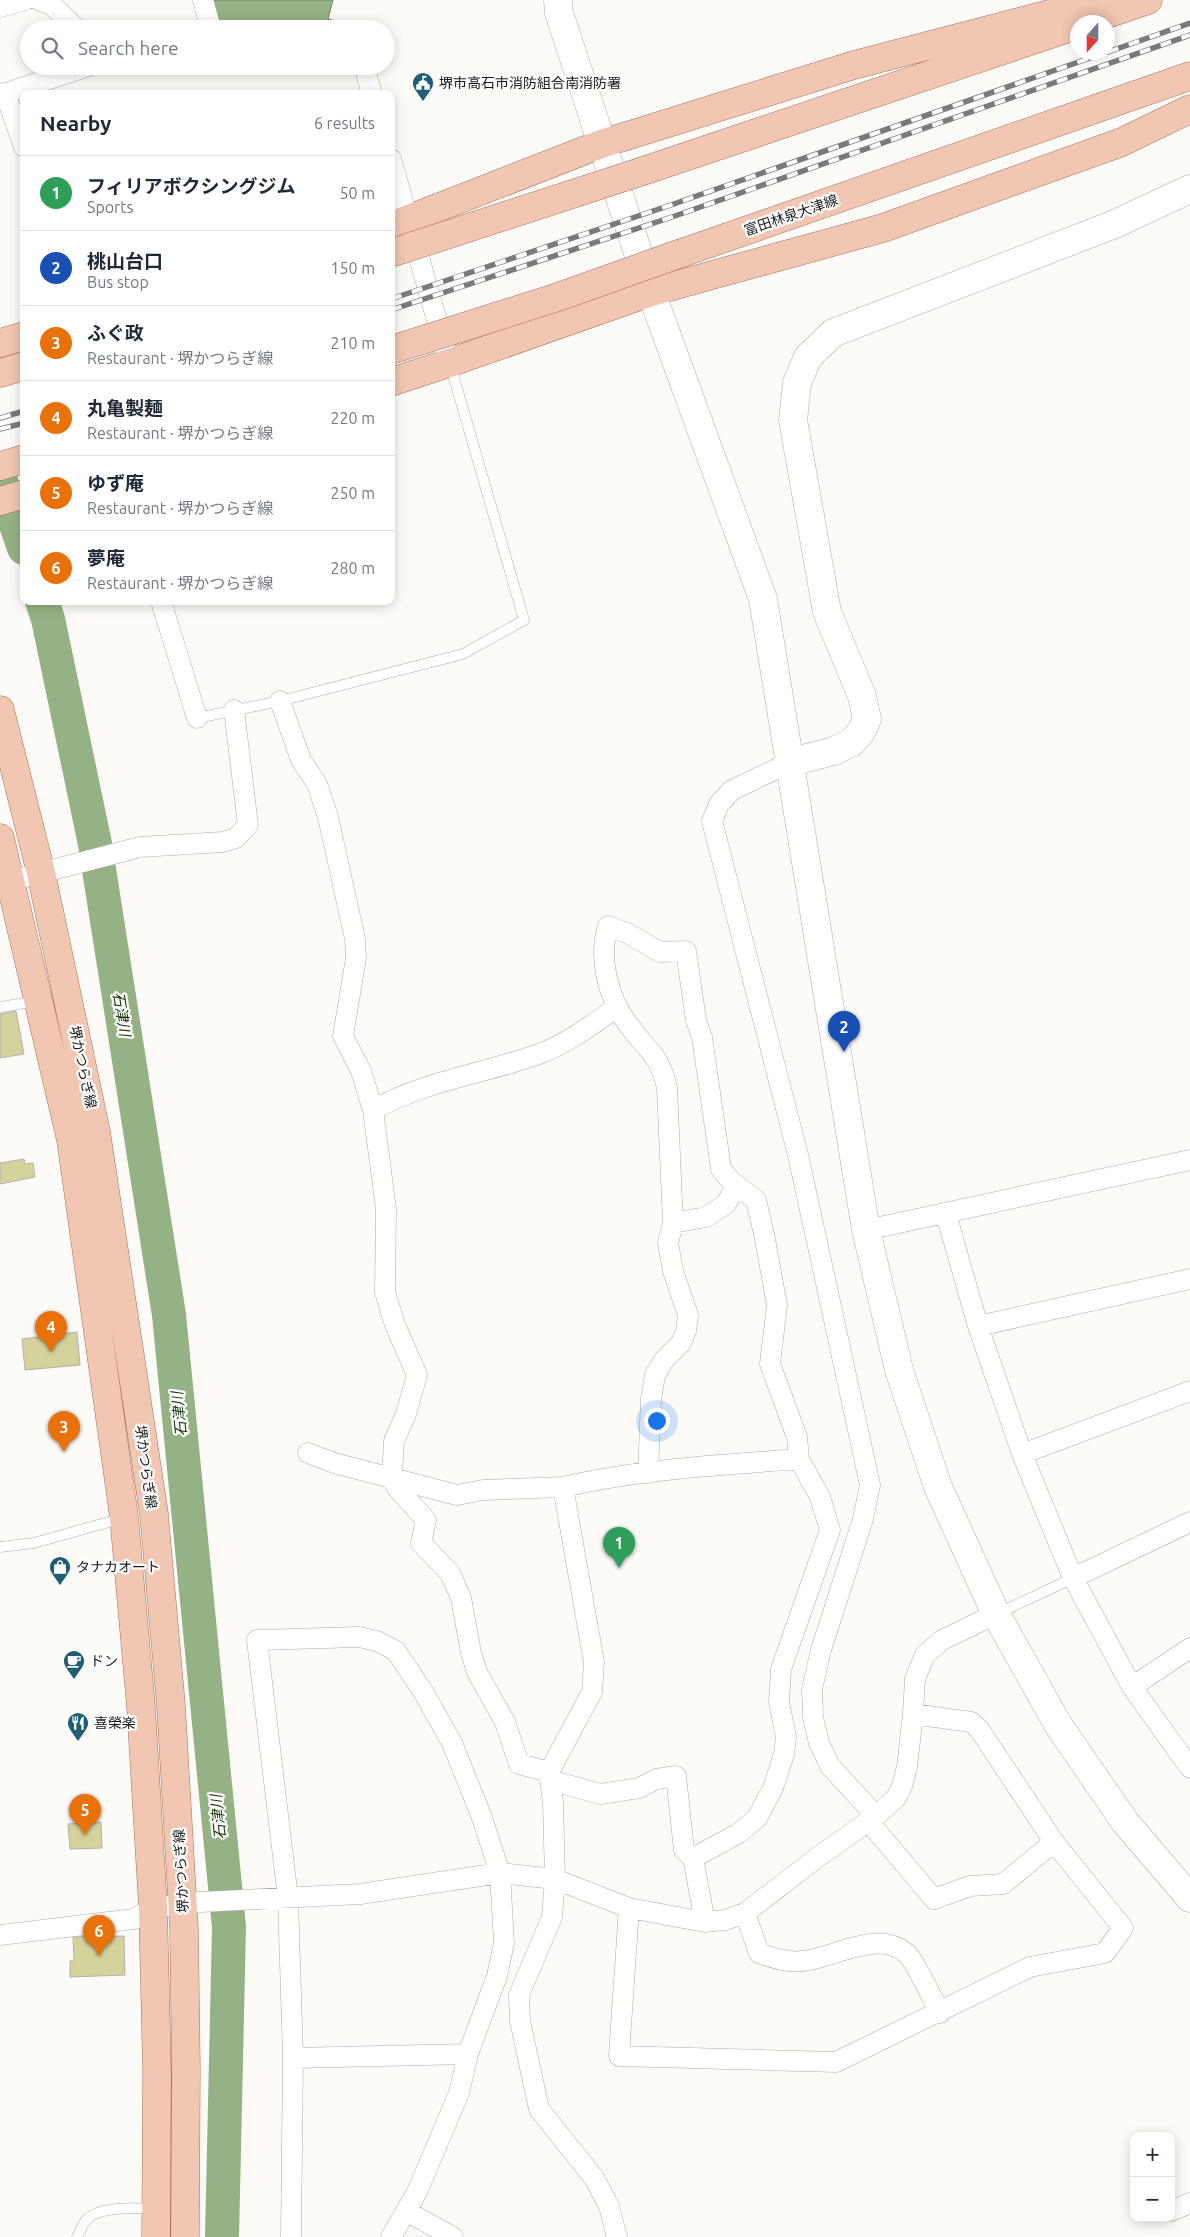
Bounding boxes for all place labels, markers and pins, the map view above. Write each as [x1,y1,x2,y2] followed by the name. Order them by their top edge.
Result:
[411,71,435,102] public building icon: 堺市高石市消防組合南消防署
[439,75,621,91] place label: 堺市高石市消防組合南消防署
[828,1011,860,1052] pin: 2
[35,1311,67,1352] pin: 4
[48,1411,80,1452] pin: 3
[603,1527,635,1568] pin: 1
[48,1555,72,1586] shop icon: タナカオート
[76,1559,160,1575] place label: タナカオート
[62,1649,86,1680] cafe icon: ドン
[90,1653,118,1669] place label: ドン
[66,1711,90,1742] restaurant icon: 喜榮楽
[94,1715,136,1731] place label: 喜榮楽
[69,1794,101,1835] pin: 5
[83,1915,115,1956] pin: 6

